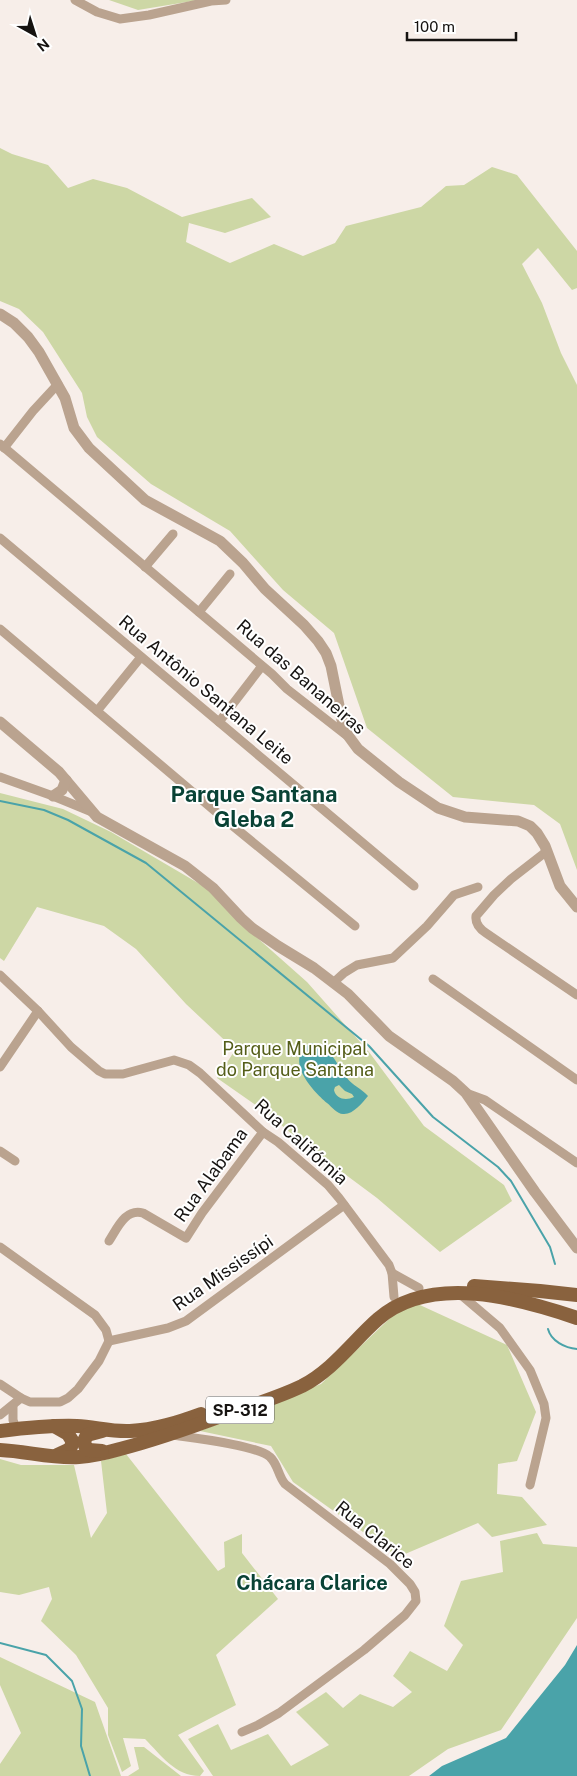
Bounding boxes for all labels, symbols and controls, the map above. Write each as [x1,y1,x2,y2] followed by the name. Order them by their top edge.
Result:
[10,10,60,60] north arrow
[407,10,516,42] scale bar
[414,18,455,35] text: 100 m
[34,35,52,55] text: N
[115,611,298,769] street label: Rua Antônio Santana Leite
[233,615,370,738] street label: Rua das Bananeiras
[171,781,337,832] district label: Parque Santana Gleba 2
[216,1038,374,1080] park label: Parque Municipal do Parque Santana
[251,1094,352,1189] street label: Rua Califórnia
[169,1124,252,1226] street label: Rua Alabama
[168,1230,277,1315] street label: Rua Mississípi
[206,1396,274,1424] road number: SP-312
[331,1496,419,1573] street label: Rua Clarice
[236,1571,388,1595] district label: Chácara Clarice

